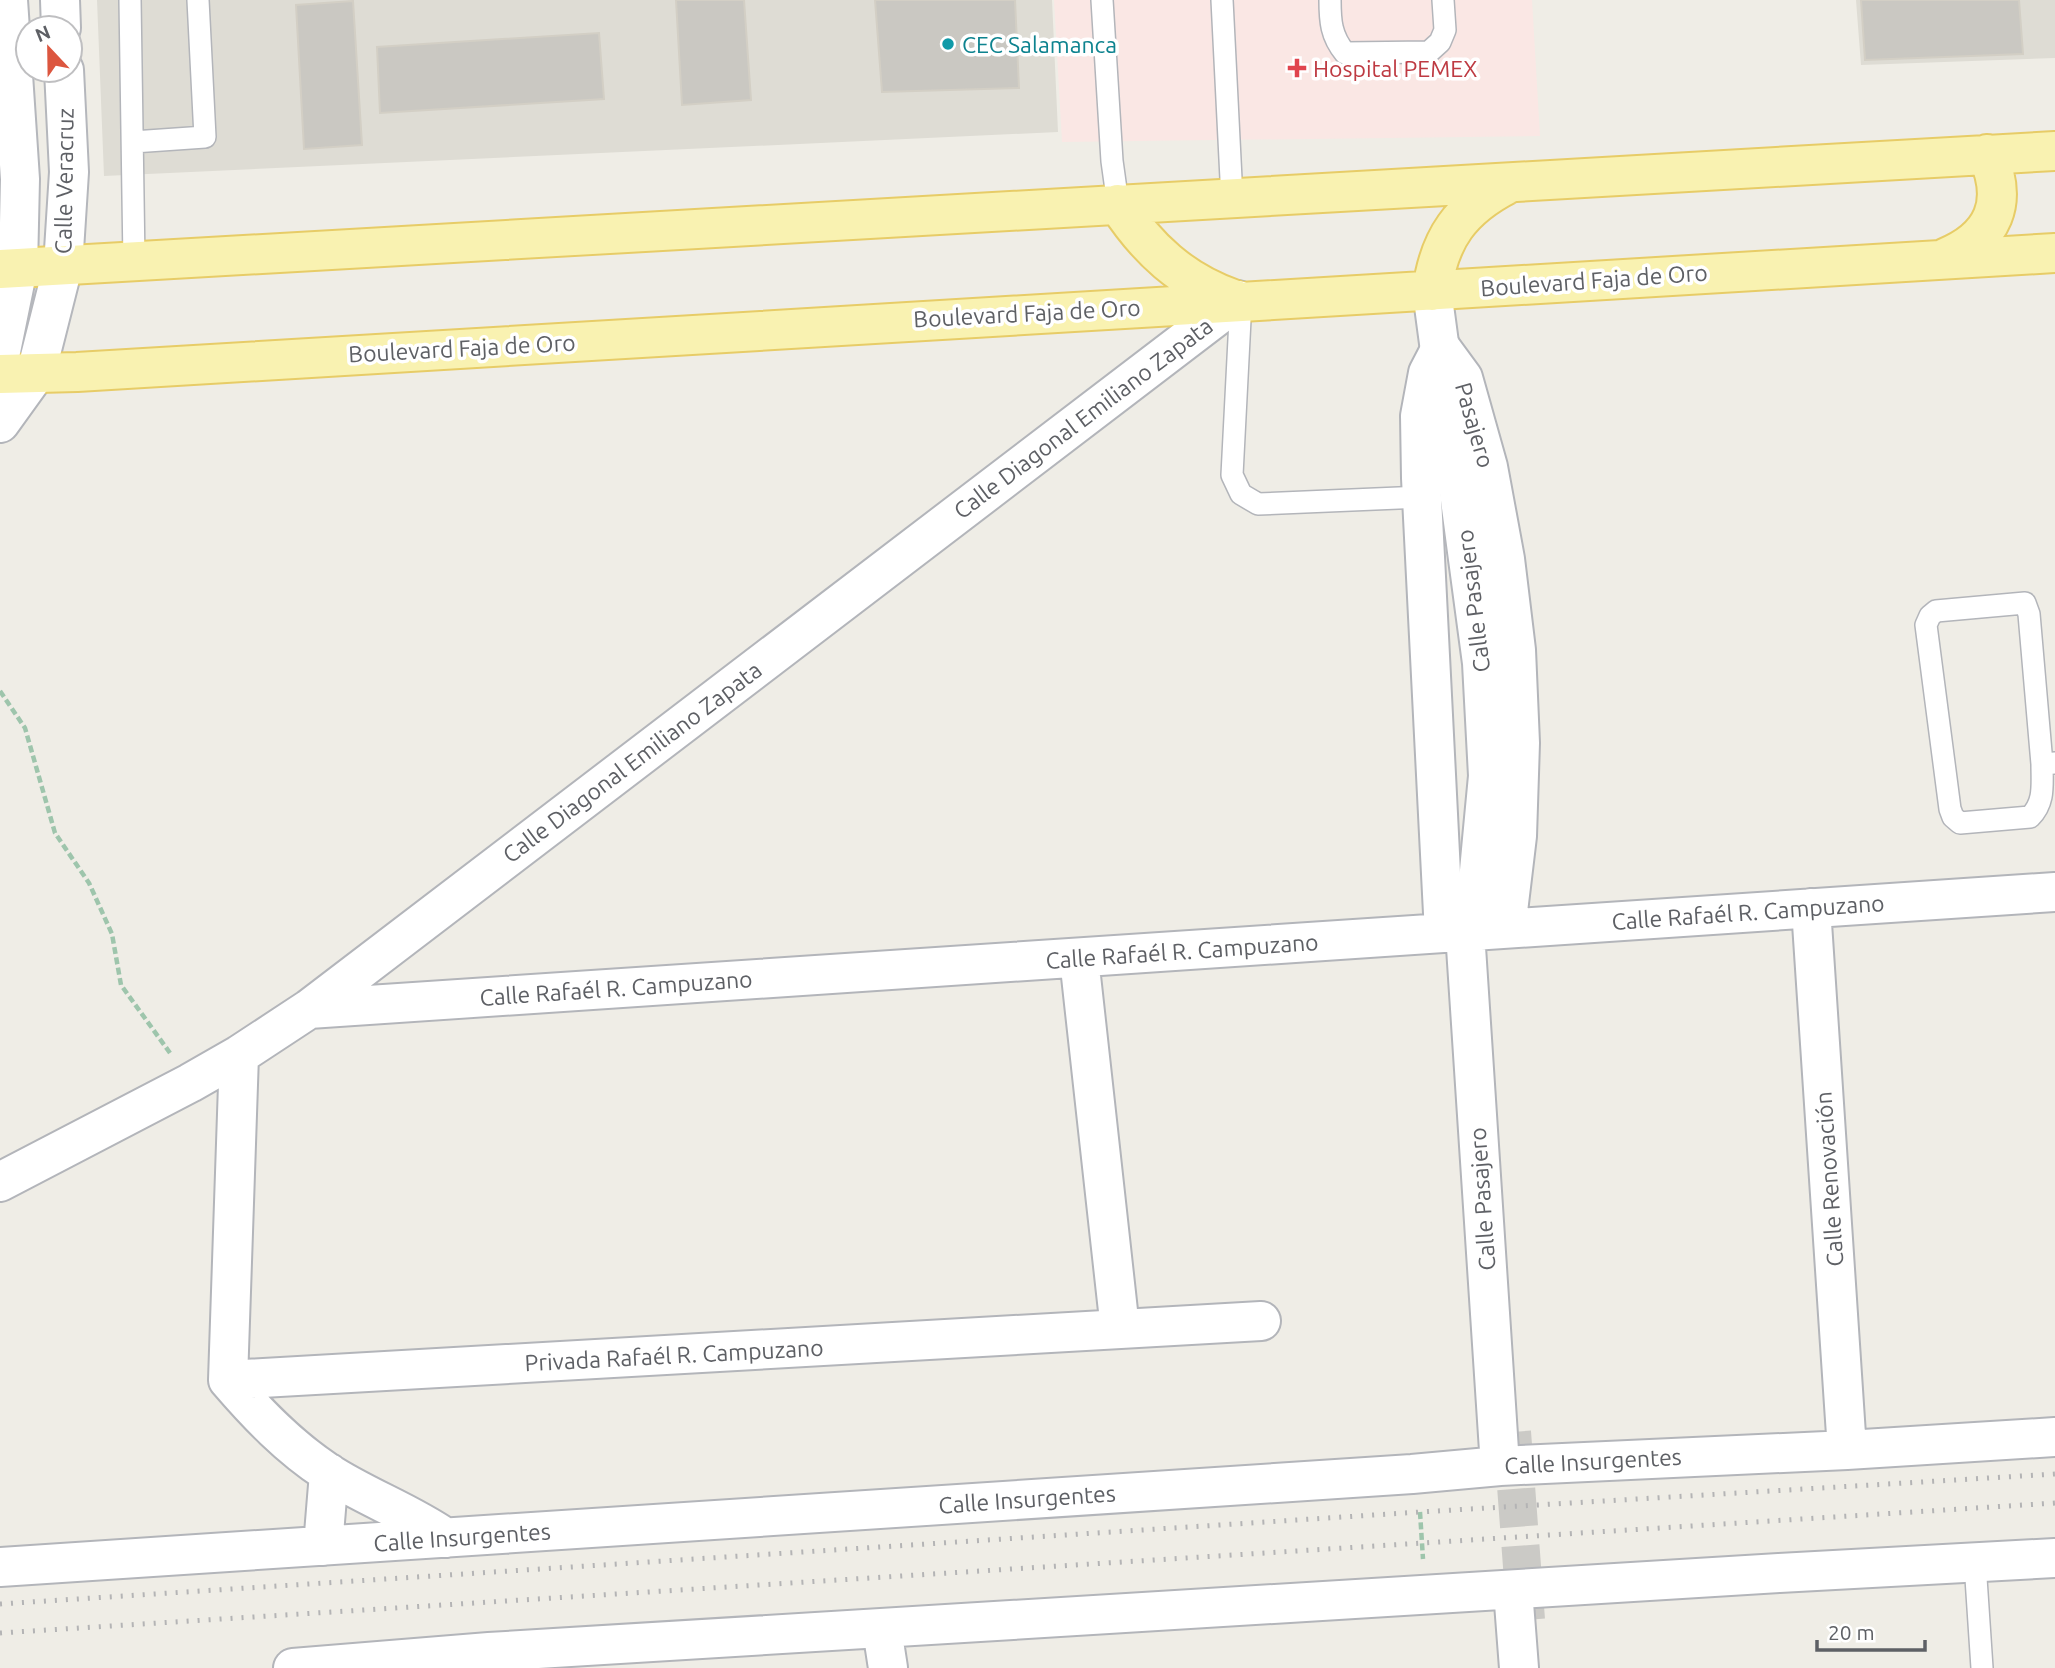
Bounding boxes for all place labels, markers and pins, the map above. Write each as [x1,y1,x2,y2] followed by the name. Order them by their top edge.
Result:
[962,32,1117,57] place label: CEC Salamanca
[940,36,956,52] marker: CEC Salamanca
[1313,56,1477,81] place label: Hospital PEMEX
[1287,58,1307,78] marker: Hospital PEMEX

